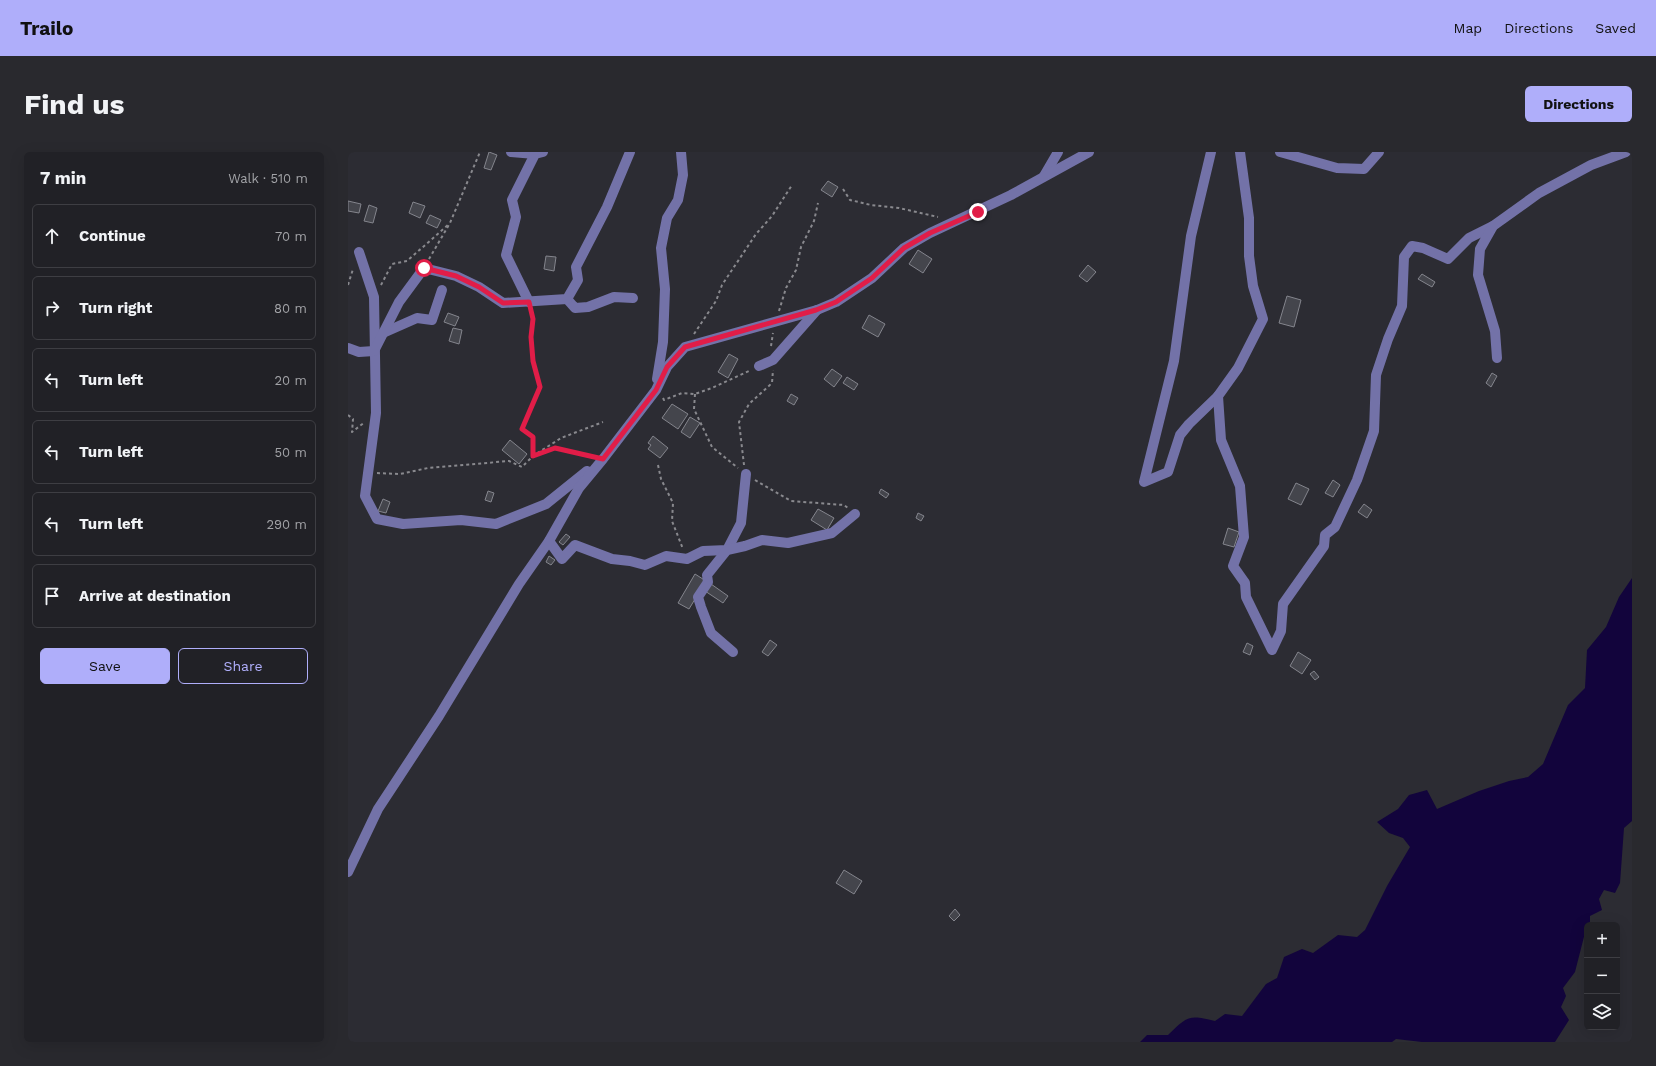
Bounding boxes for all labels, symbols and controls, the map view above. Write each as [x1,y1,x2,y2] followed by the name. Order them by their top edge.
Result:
[20,17,73,40] text: Trailo
[1454,20,1482,36] text: Map
[1504,20,1573,36] text: Directions
[1595,20,1636,36] text: Saved
[1525,86,1632,122] button: Directions
[24,88,124,121] text: Find us
[40,168,86,188] text: 7 min
[228,171,308,186] text: Walk · 510 m
[969,203,987,221] route end
[41,225,63,247] icon: ahead
[79,227,146,245] text: Continue
[275,229,307,244] text: 70 m
[415,259,433,277] route start
[41,297,63,319] icon: right
[79,299,152,317] text: Turn right
[274,301,307,316] text: 80 m
[41,369,63,391] icon: left
[79,371,143,389] text: Turn left
[275,373,307,388] text: 20 m
[41,441,63,463] icon: left
[79,443,143,461] text: Turn left
[275,445,307,460] text: 50 m
[41,513,63,535] icon: left
[79,515,143,533] text: Turn left
[266,517,307,532] text: 290 m
[41,585,63,607] icon: arrive
[79,587,231,605] text: Arrive at destination
[40,648,170,684] button: Save
[178,648,308,684] button: Share
[1584,922,1620,1030] map controls
[1584,922,1620,958] button: +
[1584,958,1620,994] button: −
[1584,994,1620,1030] button: layers

